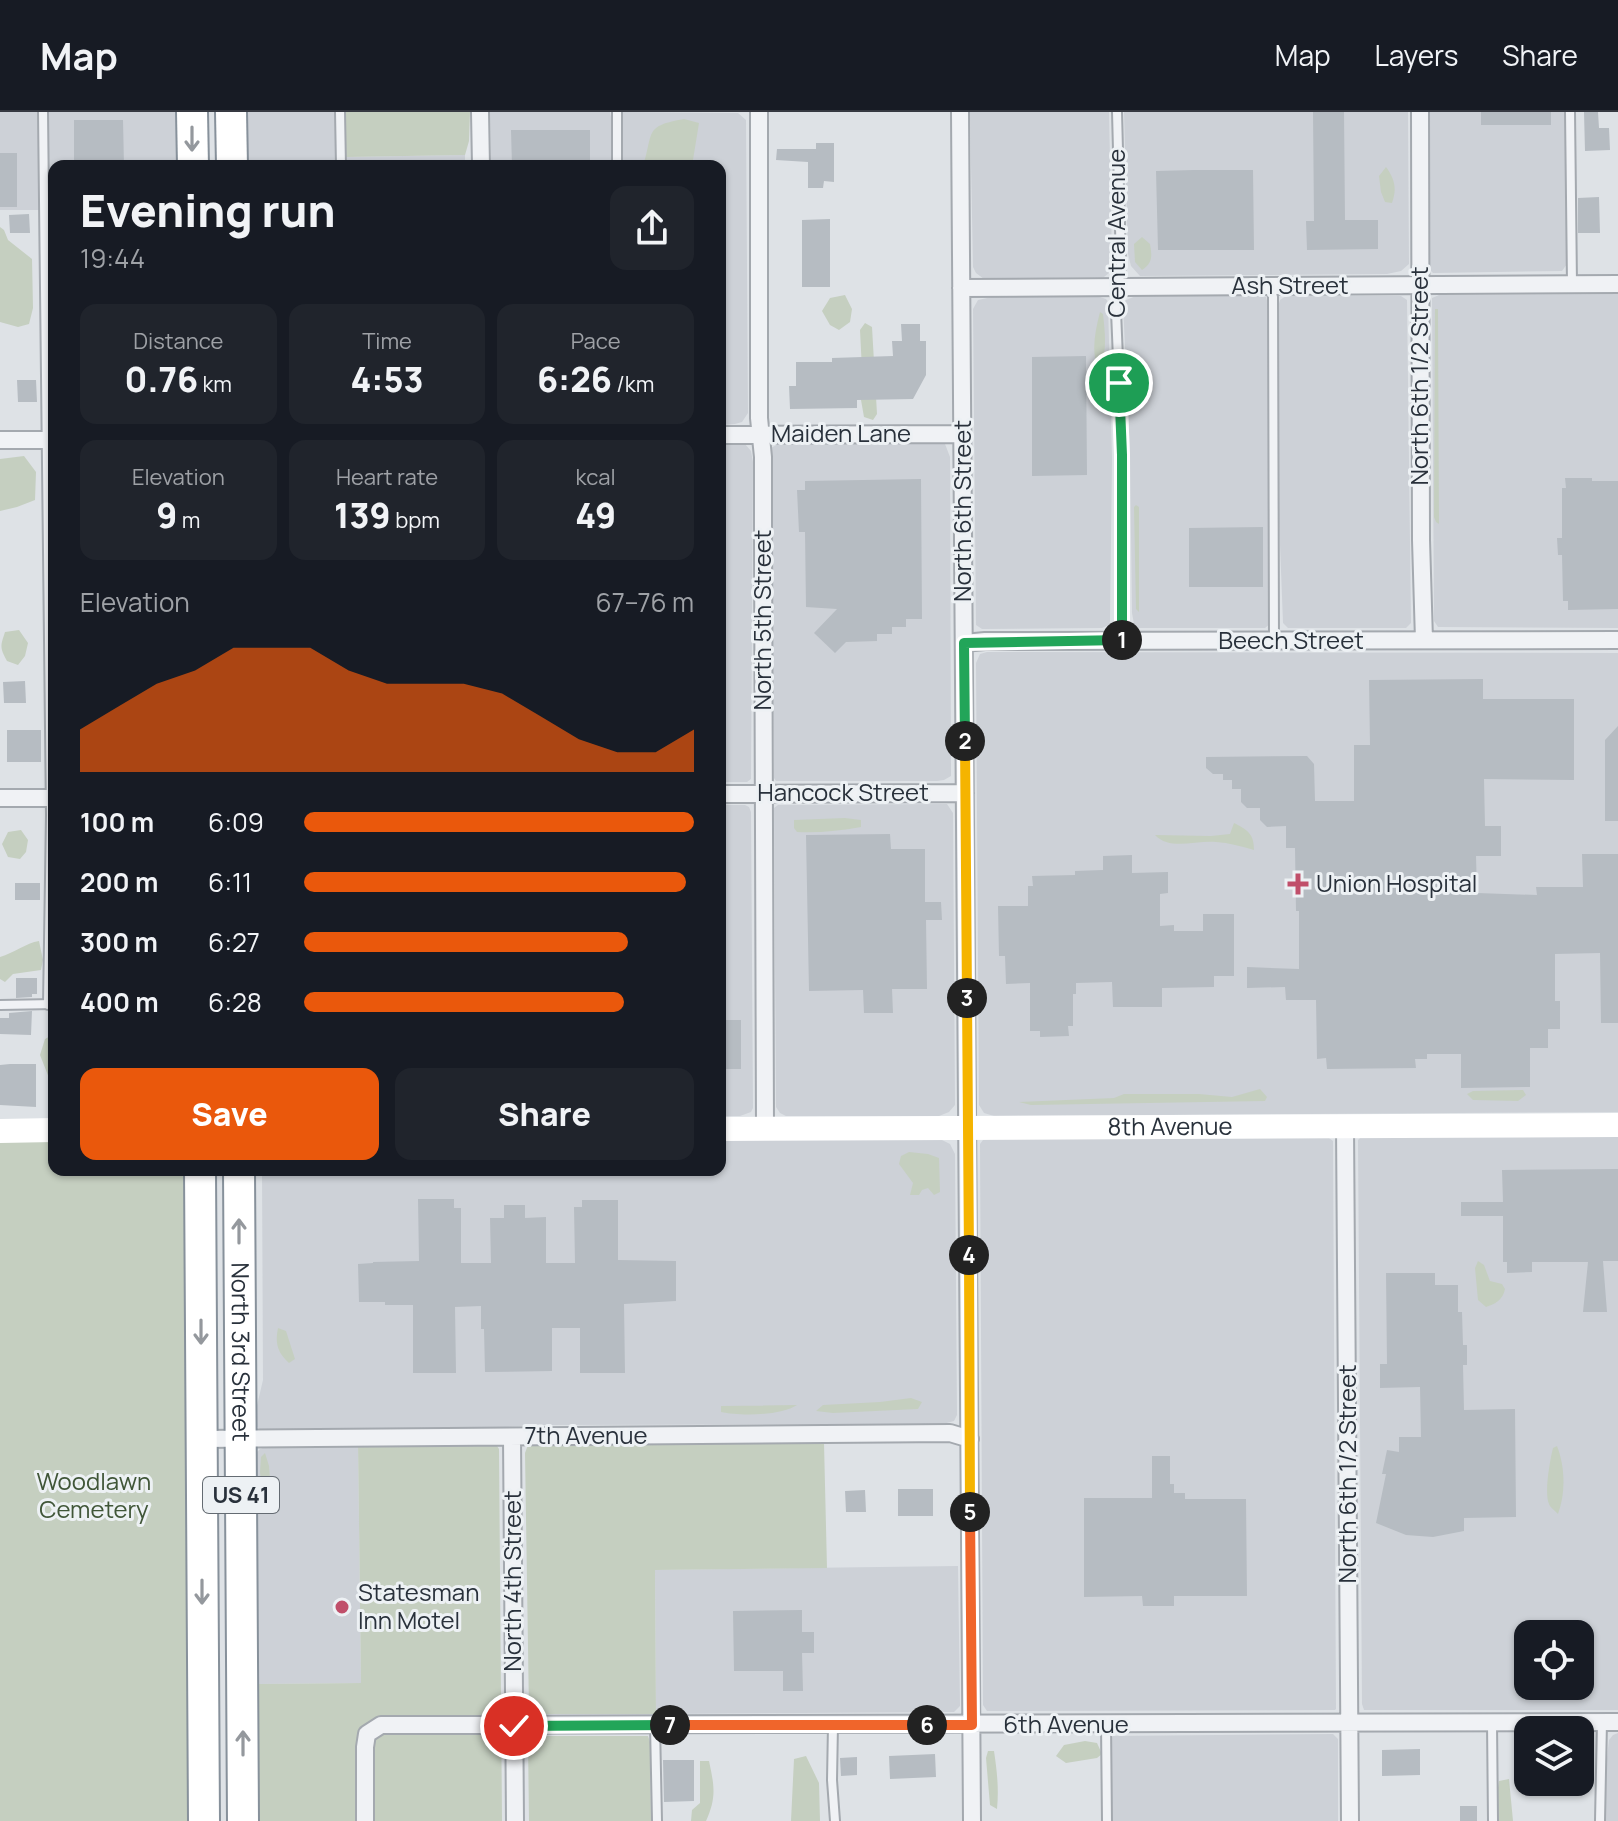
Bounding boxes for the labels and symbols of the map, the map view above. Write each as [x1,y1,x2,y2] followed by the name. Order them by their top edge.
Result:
[184,125,200,152] one-way arrow
[1099,149,1132,317] street label: Central Avenue
[1402,266,1435,486] street label: North 6th 1/2 Street
[1231,268,1349,301] street label: Ash Street
[1085,349,1153,417] pin
[771,416,911,449] street label: Maiden Lane
[945,420,978,602] street label: North 6th Street
[745,530,778,710] street label: North 5th Street
[1102,620,1142,660] pin: 1
[1218,623,1364,656] street label: Beech Street
[945,721,985,761] pin: 2
[757,775,929,808] street label: Hancock Street
[1316,866,1477,899] place label: Union Hospital
[1287,873,1309,895] marker: Union Hospital
[947,978,987,1018] pin: 3
[1107,1109,1232,1142] street label: 8th Avenue
[231,1218,247,1245] one-way arrow
[949,1235,989,1275] pin: 4
[225,1262,259,1442] street label: North 3rd Street
[193,1318,208,1345] one-way arrow
[1330,1364,1363,1584] street label: North 6th 1/2 Street
[525,1418,647,1451] street label: 7th Avenue
[37,1464,151,1525] park label: Woodlawn Cemetery
[203,1477,279,1513] road number: US 41
[495,1490,528,1672] street label: North 4th Street
[950,1492,990,1532] pin: 5
[358,1575,479,1636] place label: Statesman Inn Motel
[194,1578,210,1605] one-way arrow
[333,1598,351,1616] marker: Statesman Inn Motel
[480,1692,548,1760] pin
[650,1705,690,1745] pin: 7
[907,1705,947,1745] pin: 6
[1003,1707,1129,1740] street label: 6th Avenue
[235,1730,251,1757] one-way arrow

